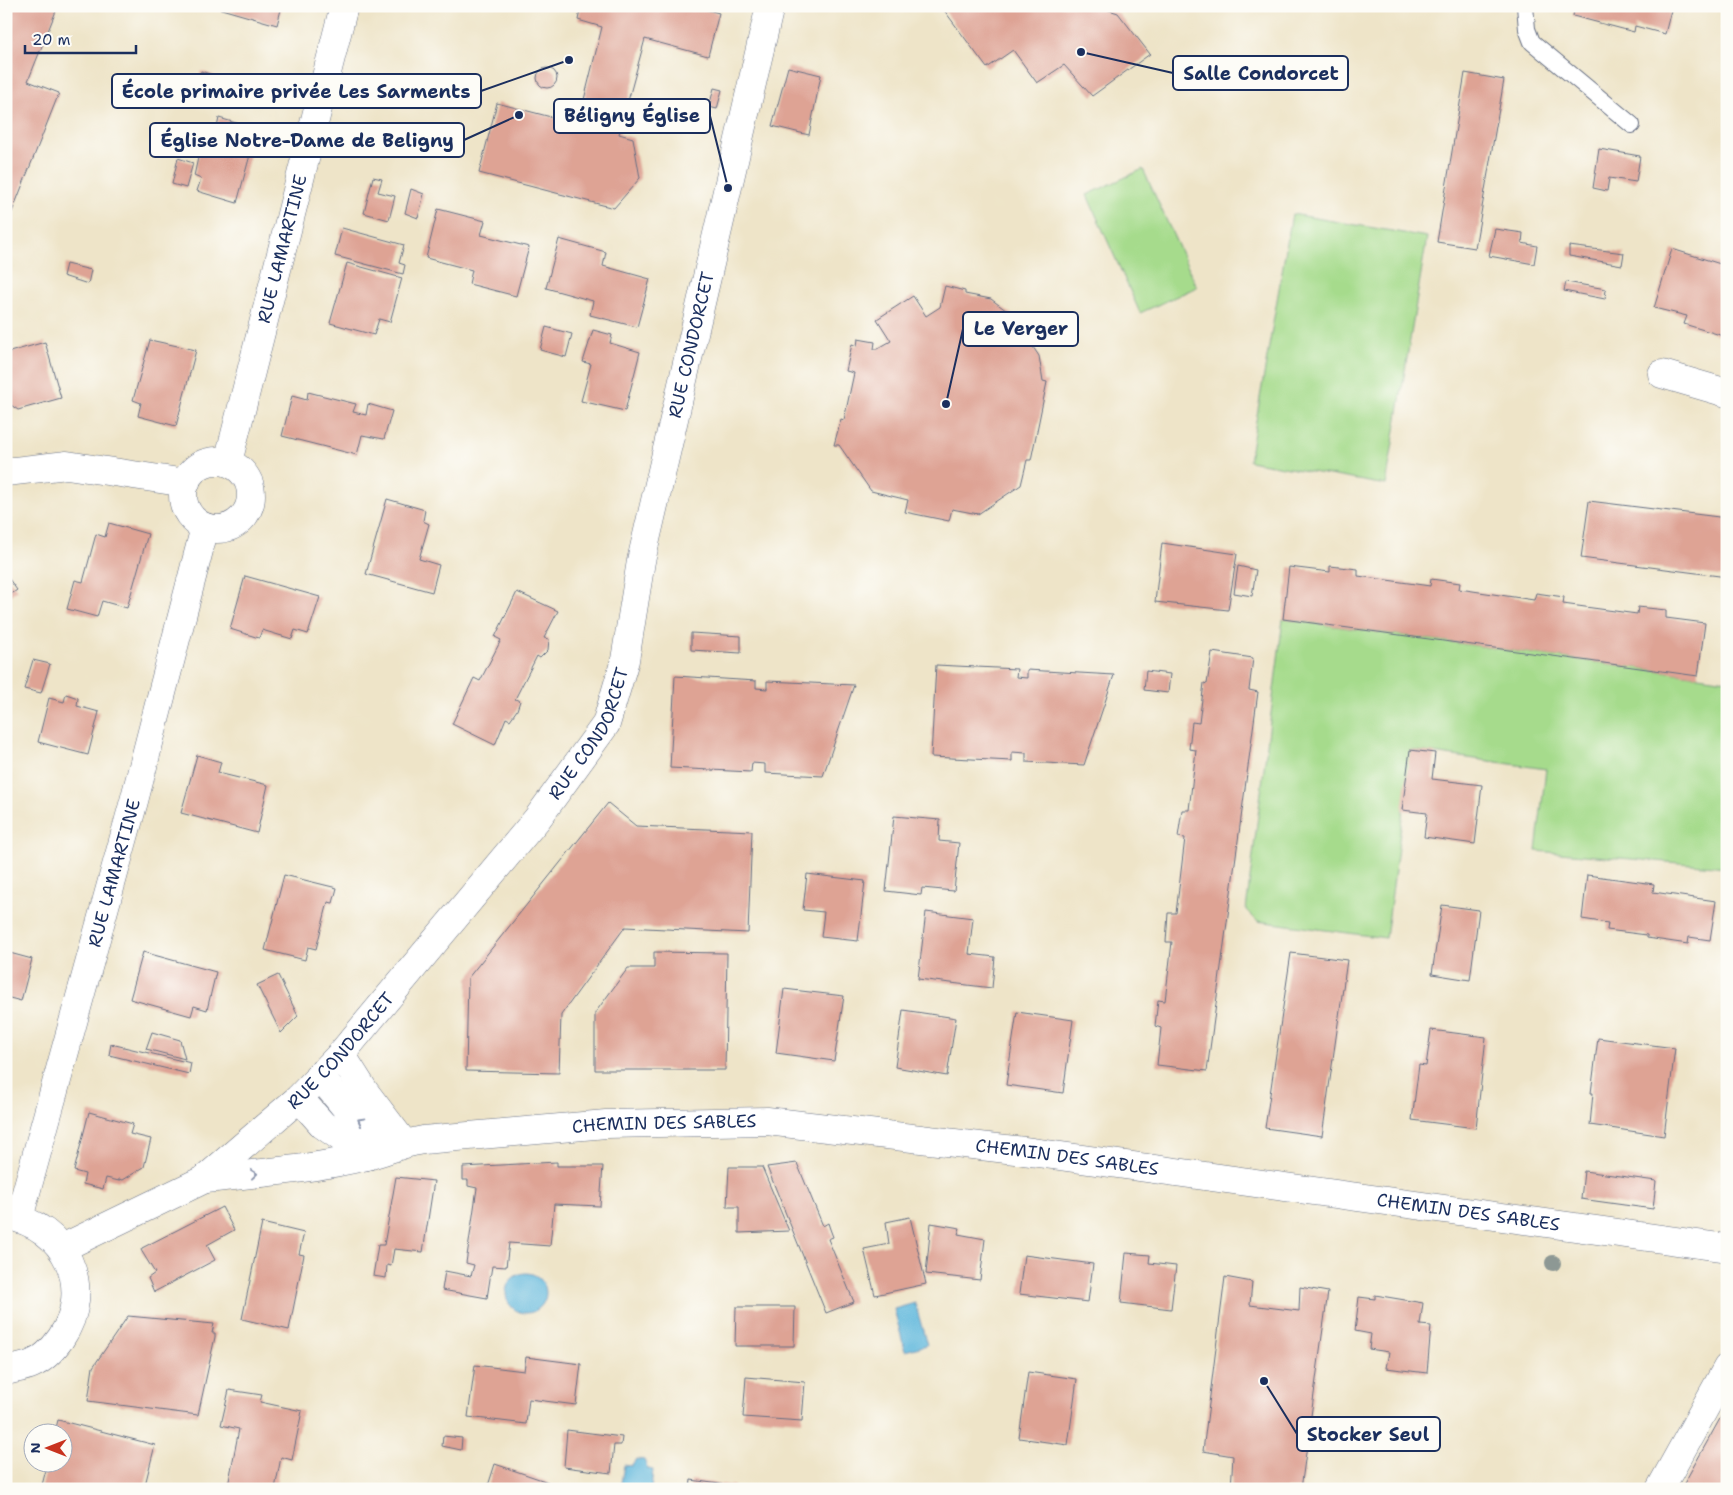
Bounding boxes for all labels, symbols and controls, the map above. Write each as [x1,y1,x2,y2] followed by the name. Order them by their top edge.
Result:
[25,22,136,54] scale bar
[32,30,71,50] text: 20 m
[1173,56,1348,90] callout: Salle Condorcet
[1183,61,1339,86] text: Salle Condorcet
[112,74,481,108] callout: École primaire privée Les Sarments
[122,78,470,104] text: École primaire privée Les Sarments
[554,99,710,133] callout: Béligny Église
[564,102,700,128] text: Béligny Église
[150,123,464,157] callout: Église Notre-Dame de Beligny
[160,127,454,153] text: Église Notre-Dame de Beligny
[252,172,313,326] street label: RUE LAMARTINE
[663,269,720,420] street label: RUE CONDORCET
[963,312,1078,346] callout: Le Verger
[974,316,1068,341] text: Le Verger
[543,664,634,805] street label: RUE CONDORCET
[82,796,146,950] street label: RUE LAMARTINE
[282,987,400,1115] street label: RUE CONDORCET
[571,1109,757,1139] street label: CHEMIN DES SABLES
[357,1117,366,1127] one-way arrow
[974,1133,1160,1181] street label: CHEMIN DES SABLES
[250,1169,258,1180] one-way arrow
[1375,1188,1561,1237] street label: CHEMIN DES SABLES
[1297,1417,1440,1451] callout: Stocker Seul
[22,1422,72,1472] north arrow
[1307,1422,1430,1447] text: Stocker Seul
[26,1442,44,1454] text: N

